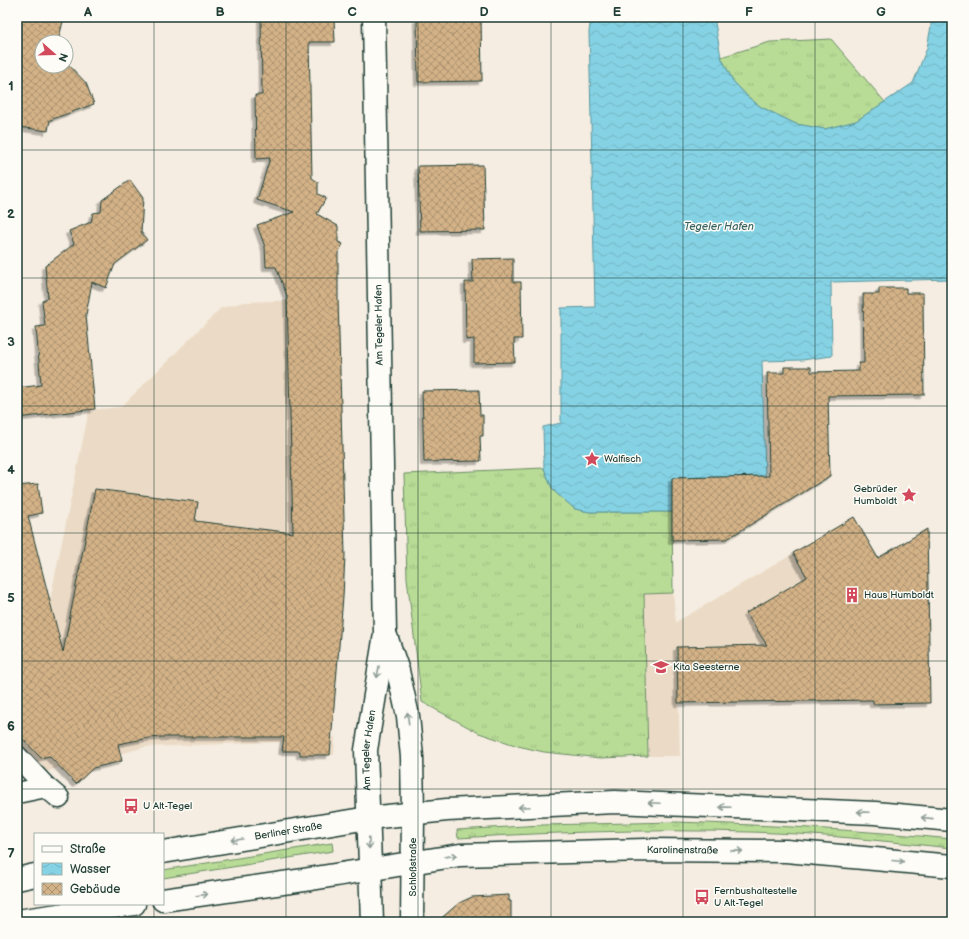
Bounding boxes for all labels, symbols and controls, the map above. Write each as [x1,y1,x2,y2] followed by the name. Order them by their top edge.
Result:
[83,4,92,20] text: A
[215,4,225,20] text: B
[347,4,357,20] text: C
[479,4,489,20] text: D
[613,4,622,20] text: E
[745,4,753,20] text: F
[876,4,886,20] text: G
[34,34,74,74] north arrow
[55,51,70,63] text: N
[8,78,14,94] text: 1
[7,206,15,222] text: 2
[684,220,754,233] water label: Tegeler Hafen
[372,284,386,366] street label: Am Tegeler Hafen
[7,334,15,350] text: 3
[583,450,601,468] place icon: Walfisch
[604,453,642,465] place label: Walfisch
[7,462,15,478] text: 4
[853,483,897,507] place label: Gebrüder Humboldt
[900,486,918,504] place icon: Gebrüder Humboldt
[843,586,861,604] building icon: Haus Humboldt
[864,589,934,601] place label: Haus Humboldt
[7,590,15,606] text: 5
[652,658,670,676] school or university icon: Kita Seesterne
[673,661,740,673] place label: Kita Seesterne
[374,665,382,678] one-way arrow
[360,709,379,791] street label: Am Tegeler Hafen
[404,712,412,725] one-way arrow
[7,718,15,734] text: 6
[122,797,140,815] bus stop icon: U Alt-Tegel
[143,800,192,812] place label: U Alt-Tegel
[648,800,661,807] one-way arrow
[518,803,531,810] one-way arrow
[719,803,732,810] one-way arrow
[857,808,870,816] one-way arrow
[921,814,934,821] one-way arrow
[254,820,323,843] street label: Berliner Straße
[34,833,164,905] legend
[231,836,244,844] one-way arrow
[365,836,372,849] one-way arrow
[407,837,419,896] street label: Schloßstraße
[70,842,106,857] text: Straße
[647,844,718,857] street label: Karolinenstraße
[7,846,15,862] text: 7
[730,847,743,855] one-way arrow
[445,852,458,860] one-way arrow
[891,857,904,864] one-way arrow
[70,862,111,877] text: Wasser
[70,882,120,897] text: Gebäude
[714,885,797,909] place label: Fernbushaltestelle U Alt-Tegel
[693,888,711,906] bus stop icon: Fernbushaltestelle U Alt-Tegel
[195,891,208,899] one-way arrow

